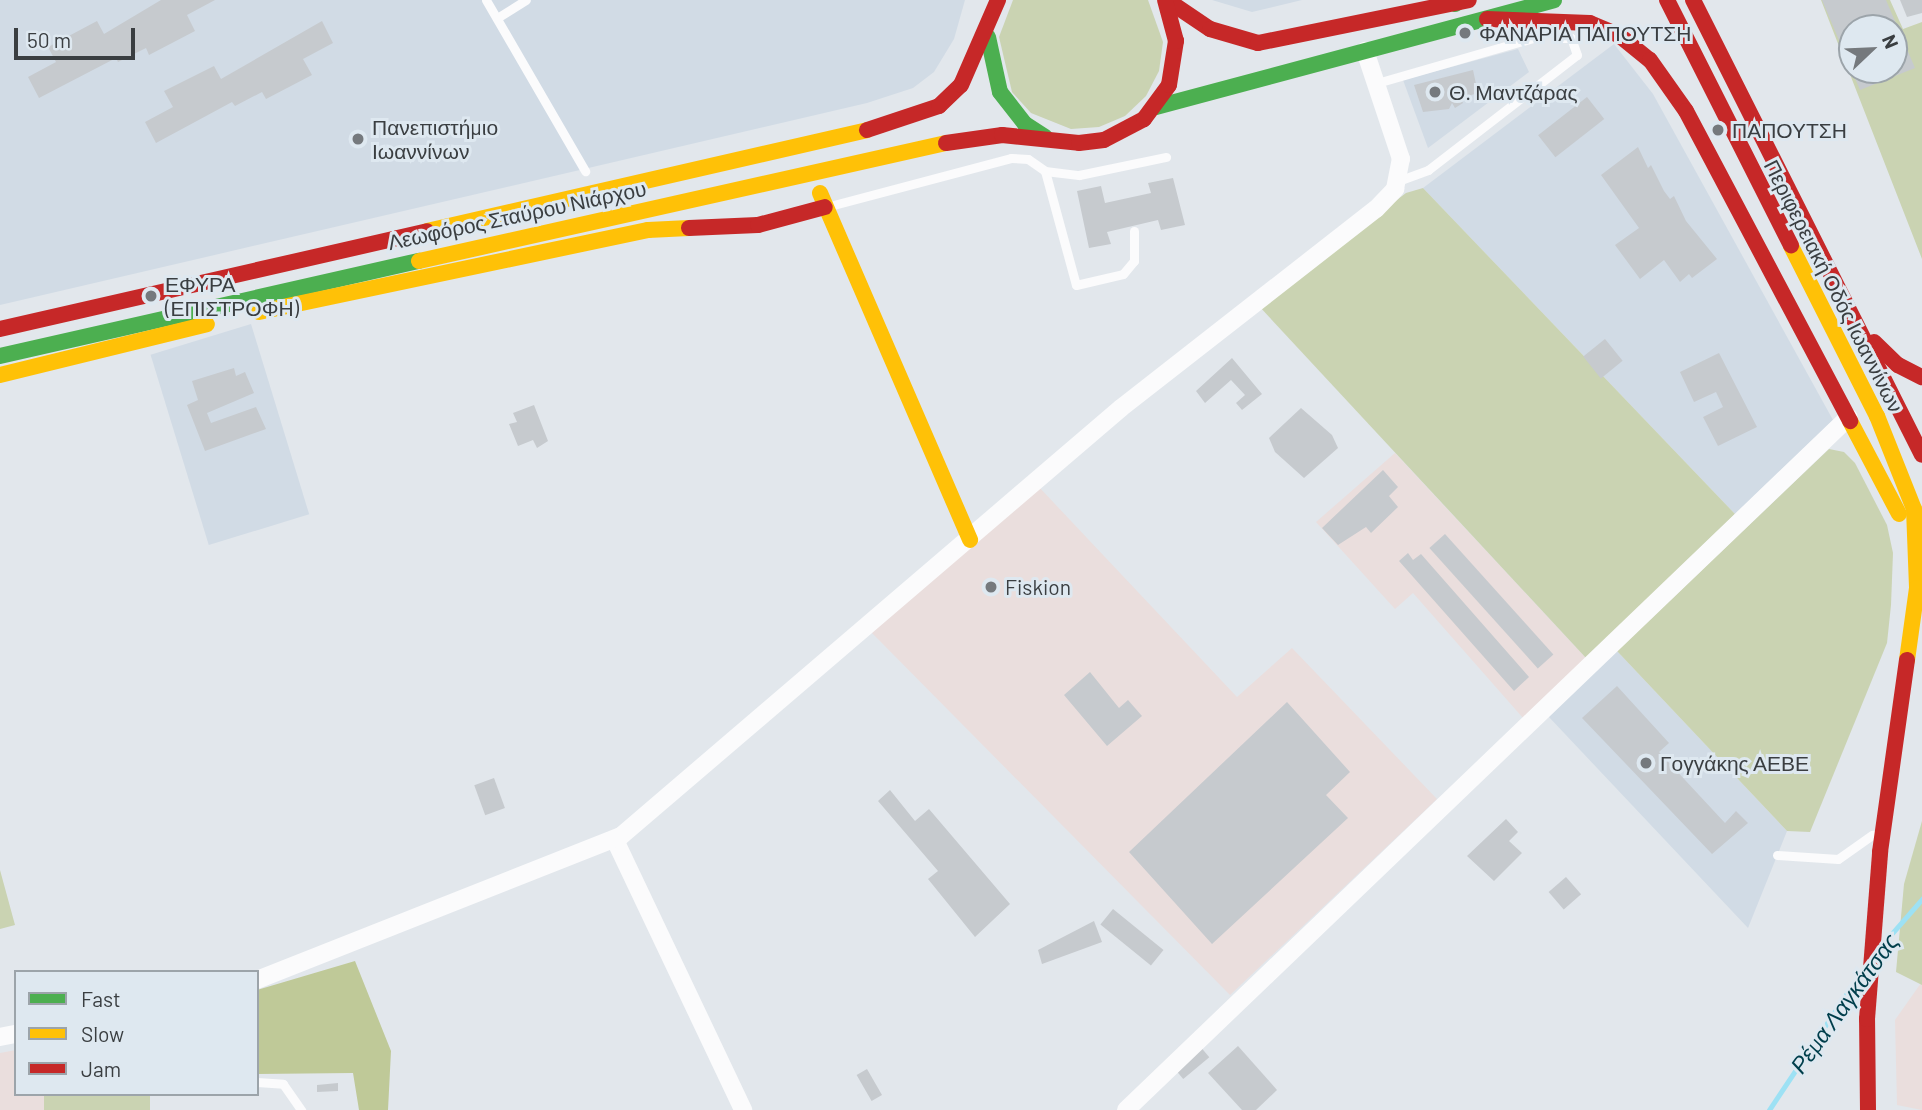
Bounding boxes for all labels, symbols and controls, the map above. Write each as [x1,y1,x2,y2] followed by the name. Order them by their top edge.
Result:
[18,14,138,58] scale bar
[1838,14,1908,84] north arrow
[1479,20,1691,46] place label: ΦΑΝΑΡΙΑ ΠΑΠΟΥΤΣΗ
[1457,25,1473,41] marker: ΦΑΝΑΡΙΑ ΠΑΠΟΥΤΣΗ
[27,27,71,52] text: 50 m
[1878,31,1904,52] text: N
[1449,79,1578,105] place label: Θ. Μαντζάρας
[1427,84,1443,100] marker: Θ. Μαντζάρας
[372,114,498,164] place label: Πανεπιστήμιο Ιωαννίνων
[1732,117,1847,143] place label: ΠΑΠΟΥΤΣΗ
[1710,122,1726,138] marker: ΠΑΠΟΥΤΣΗ
[350,131,366,147] marker: Πανεπιστήμιο Ιωαννίνων
[1759,156,1909,416] street label: Περιφερειακή Οδός Ιωαννίνων
[386,175,648,255] street label: Λεωφόρος Σταύρου Νιάρχου
[165,271,299,321] place label: ΕΦΥΡΑ (ΕΠΙΣΤΡΟΦΗ)
[143,288,159,304] marker: ΕΦΥΡΑ (ΕΠΙΣΤΡΟΦΗ)
[1005,574,1071,600] place label: Fiskion
[983,579,999,595] marker: Fiskion
[1660,750,1809,776] place label: Γογγάκης ΑΕΒΕ
[1638,755,1654,771] marker: Γογγάκης ΑΕΒΕ
[1784,928,1904,1078] water label: Ρέμα Λαγκάτσας
[14,970,259,1096] legend
[81,986,121,1011] text: Fast
[81,1021,124,1046] text: Slow
[81,1056,121,1081] text: Jam

